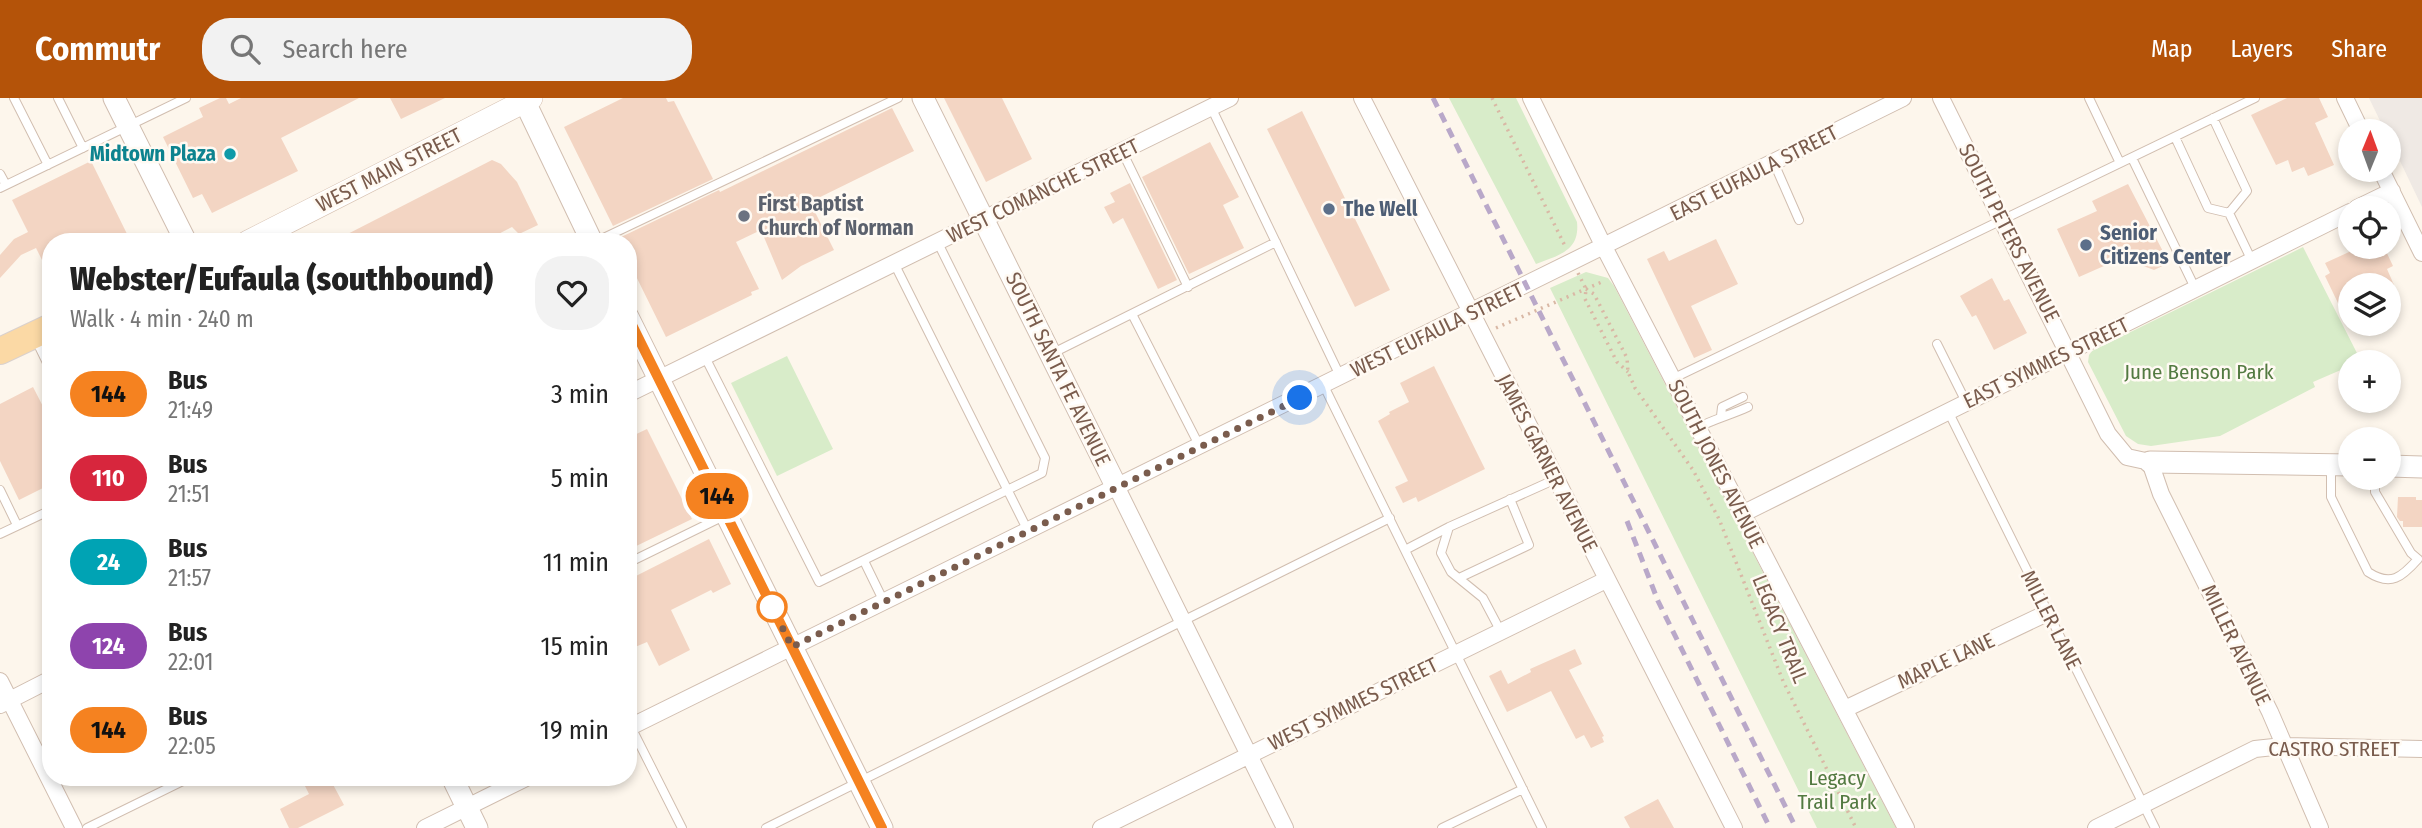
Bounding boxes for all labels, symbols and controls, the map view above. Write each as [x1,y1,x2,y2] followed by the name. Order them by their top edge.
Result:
[202,18,692,81] search box
[35,29,160,69] text: Commutr
[226,30,264,68] icon: search
[282,34,408,65] text: Search here
[2151,35,2193,63] text: Map
[2231,35,2293,63] text: Layers
[2331,35,2387,63] text: Share
[1666,119,1842,227] street label: EAST EUFAULA STREET
[2338,119,2401,182] north arrow
[2338,119,2401,490] map controls
[312,122,466,218] street label: WEST MAIN STREET
[943,133,1144,249] street label: WEST COMANCHE STREET
[1953,140,2065,327] street label: SOUTH PETERS AVENUE
[90,141,216,167] place label: Midtown Plaza
[222,146,238,162] marker: Midtown Plaza
[758,191,914,241] place label: First Baptist Church of Norman
[1343,196,1418,222] place label: The Well
[2338,196,2401,259] button: locate
[1321,201,1337,217] marker: The Well
[736,208,752,224] marker: First Baptist Church of Norman
[2100,220,2231,270] place label: Senior Citizens Center
[2078,237,2094,253] marker: Senior Citizens Center
[535,256,609,330] button: heart
[70,259,493,299] text: Webster/Eufaula (southbound)
[1000,268,1116,470] street label: SOUTH SANTA FE AVENUE
[2338,273,2401,336] button: layers
[1346,277,1528,383] street label: WEST EUFAULA STREET
[70,305,254,333] text: Walk · 4 min · 240 m
[1959,312,2133,414] street label: EAST SYMMES STREET
[2338,350,2401,413] button: +
[2124,359,2274,385] park label: June Benson Park
[168,365,207,396] text: Bus
[1491,370,1603,557] street label: JAMES GARNER AVENUE
[1662,375,1770,553] street label: SOUTH JONES AVENUE
[551,379,609,410] text: 3 min
[91,380,126,408] text: 144
[1282,380,1317,415] your location
[168,396,213,424] text: 21:49
[2338,427,2401,490] button: −
[168,449,207,480] text: Bus
[551,463,609,494] text: 5 min
[92,464,125,492] text: 110
[677,473,757,519] line badge: 144
[168,480,210,508] text: 21:51
[700,482,734,510] text: 144
[168,533,207,564] text: Bus
[543,547,609,578] text: 11 min
[97,548,120,576] text: 24
[168,564,211,592] text: 21:57
[2015,566,2087,674] street label: MILLER LANE
[1747,571,1814,688] street label: LEGACY TRAIL
[2195,580,2277,710] street label: MILLER AVENUE
[757,592,787,622] unlabelled marker
[168,617,207,648] text: Bus
[1893,627,1999,695] street label: MAPLE LANE
[541,631,609,662] text: 15 min
[92,632,125,660] text: 124
[168,648,214,676] text: 22:01
[1264,652,1442,756] street label: WEST SYMMES STREET
[168,701,207,732] text: Bus
[540,715,609,746] text: 19 min
[91,716,126,744] text: 144
[168,732,216,760] text: 22:05
[2268,736,2400,762] street label: CASTRO STREET
[1797,765,1877,815] park label: Legacy Trail Park

